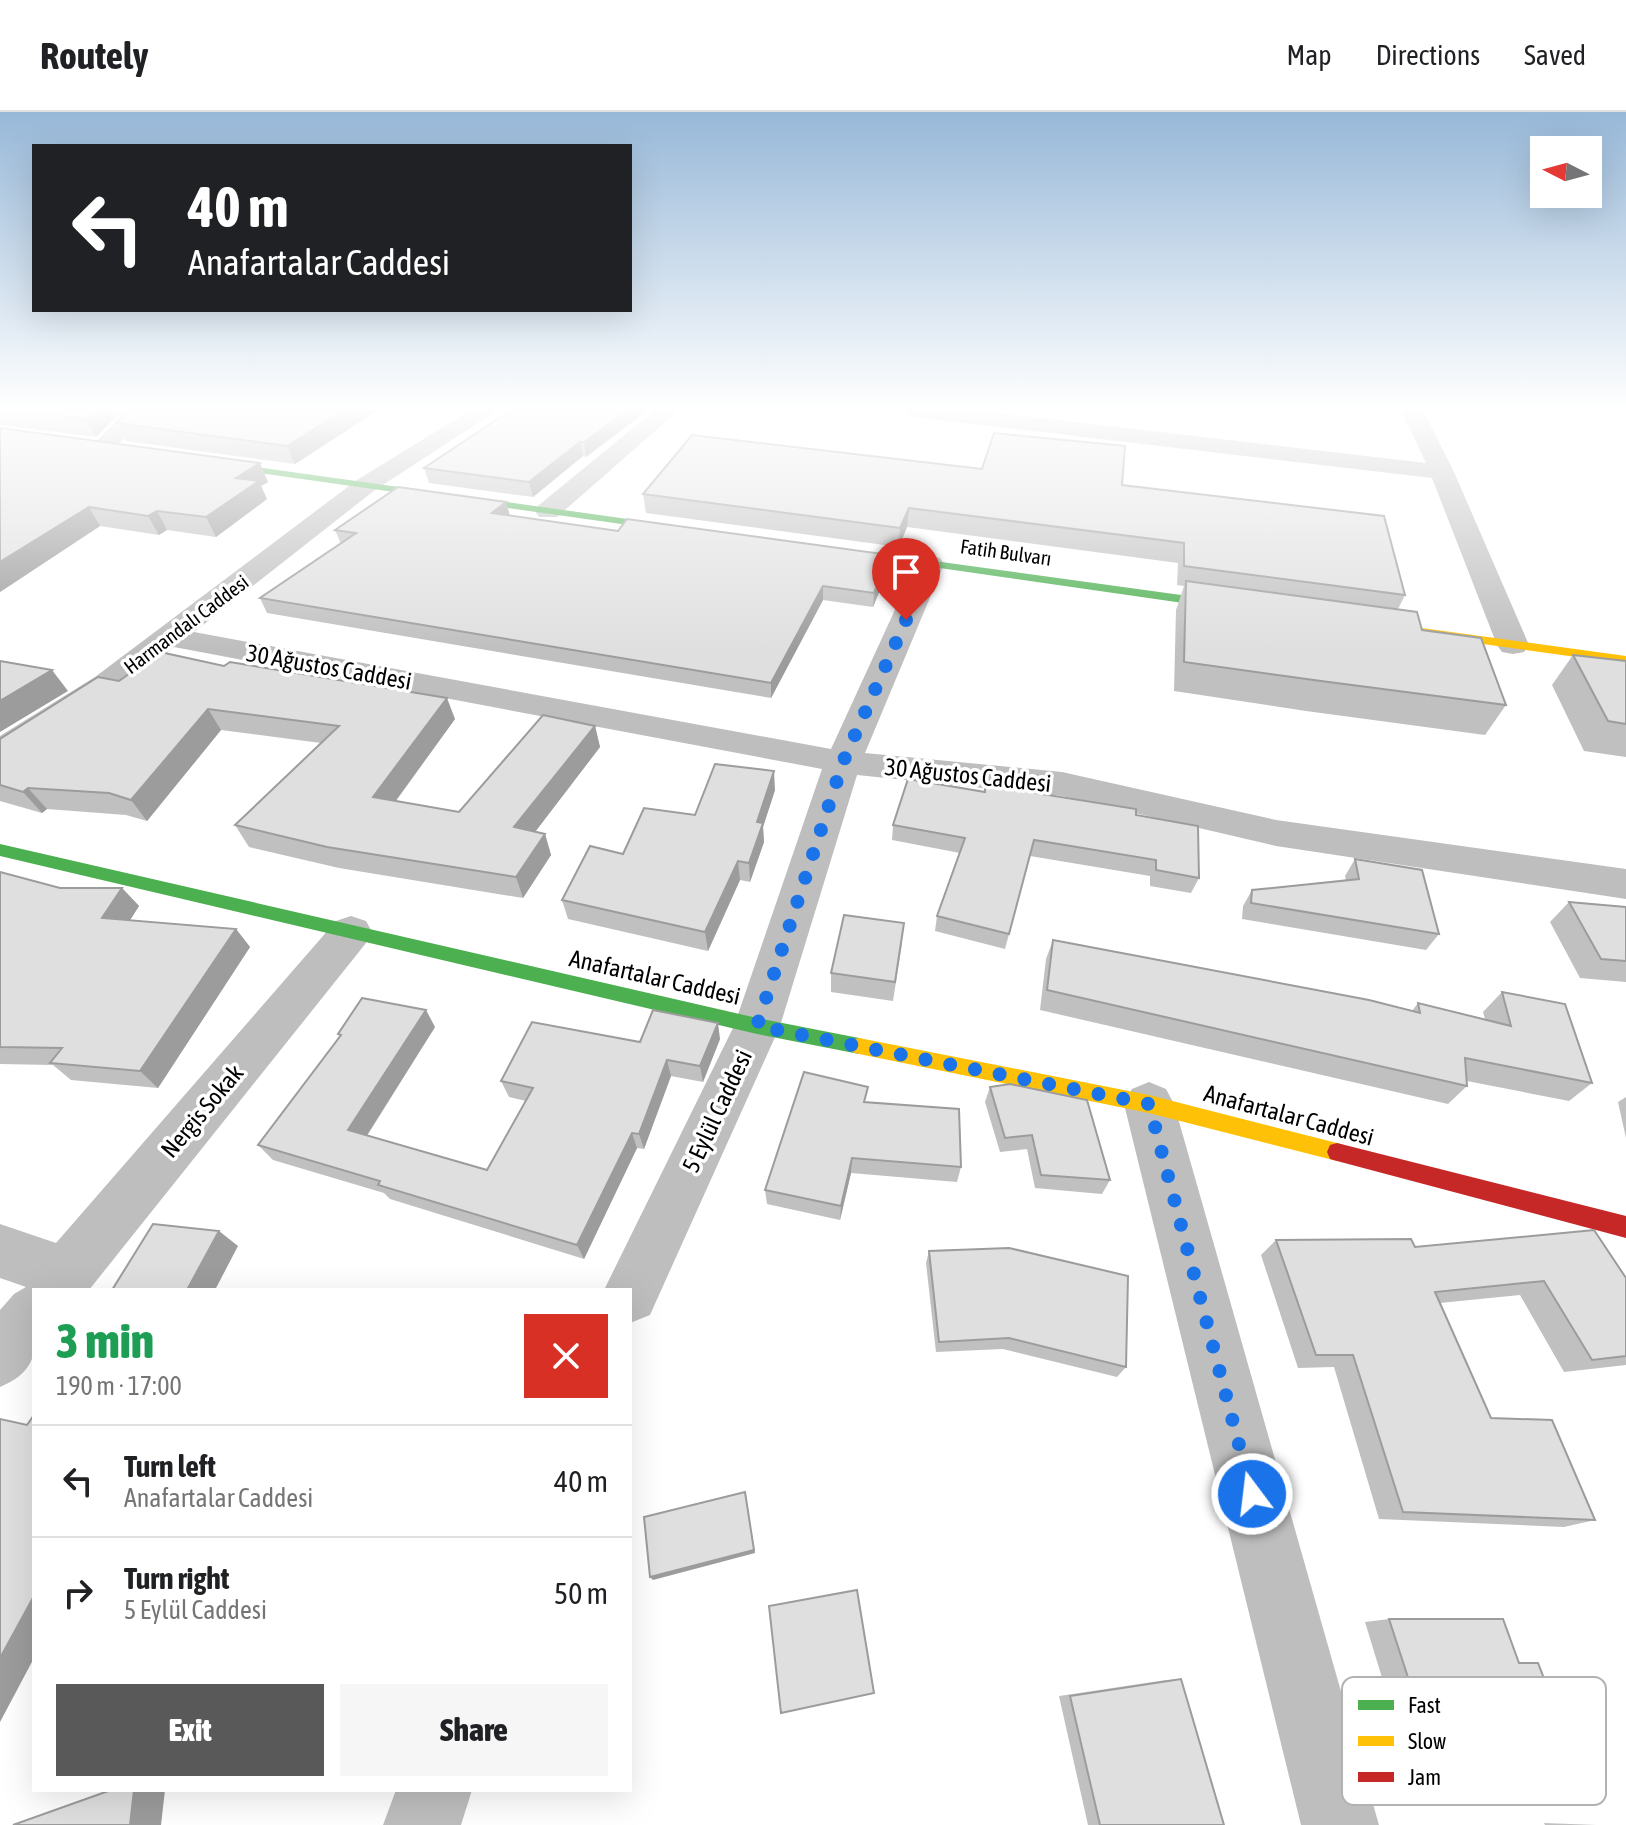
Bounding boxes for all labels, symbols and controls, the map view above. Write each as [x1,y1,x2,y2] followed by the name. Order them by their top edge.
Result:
[40,34,148,77] text: Routely
[1287,39,1332,71] text: Map
[1376,39,1480,71] text: Directions
[1524,39,1586,71] text: Saved
[1530,136,1602,208] north arrow
[1530,136,1602,208] map controls
[188,175,289,239] text: 40 m
[56,176,160,280] icon: left
[188,241,450,283] text: Anafartalar Caddesi
[959,534,1053,570] street label: Fatih Bulvarı
[872,538,940,620] pin
[884,550,928,594] icon: arrive
[119,570,253,678] street label: Harmandalı Caddesi
[244,639,414,695] street label: 30 Ağustos Caddesi
[883,753,1053,797] street label: 30 Ağustos Caddesi
[567,944,743,1010] street label: Anafartalar Caddesi
[677,1046,757,1176] street label: 5 Eylül Caddesi
[155,1059,249,1163] street label: Nergis Sokak
[1201,1079,1377,1151] street label: Anafartalar Caddesi
[56,1313,154,1368] text: 3 min
[524,1314,608,1398] button: close
[56,1371,182,1401] text: 190 m · 17:00
[124,1449,216,1483] text: Turn left
[1210,1452,1294,1536] position arrow
[56,1459,100,1503] icon: left
[554,1464,608,1498] text: 40 m
[124,1483,313,1513] text: Anafartalar Caddesi
[124,1561,230,1595] text: Turn right
[56,1571,100,1615] icon: right
[554,1576,608,1610] text: 50 m
[124,1595,267,1625] text: 5 Eylül Caddesi
[1342,1677,1606,1805] legend
[56,1684,324,1776] button: Exit
[340,1684,608,1776] button: Share
[1408,1692,1441,1718] text: Fast
[1408,1728,1446,1754] text: Slow
[1408,1764,1441,1790] text: Jam

